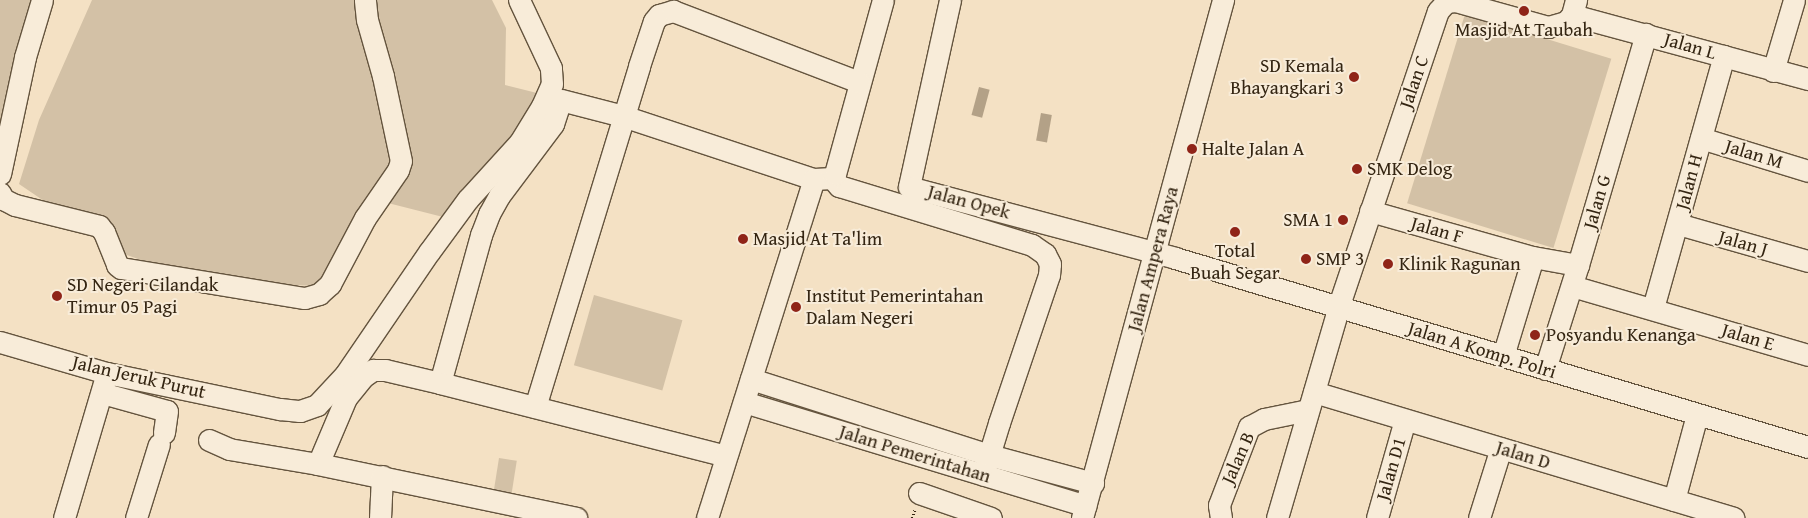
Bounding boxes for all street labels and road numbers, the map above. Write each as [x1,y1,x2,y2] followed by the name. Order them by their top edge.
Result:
[1661,28,1719,64] street label: Jalan L
[1394,53,1434,111] street label: Jalan C
[1722,134,1786,174] street label: Jalan M
[1671,152,1707,212] street label: Jalan H
[1578,172,1616,232] street label: Jalan G
[925,180,1013,224] street label: Jalan Opek
[1123,184,1183,334] street label: Jalan Ampera Raya
[1408,212,1466,248] street label: Jalan F
[1716,225,1770,261] street label: Jalan J
[1405,317,1559,383] street label: Jalan A Komp. Polri
[1719,318,1777,356] street label: Jalan E
[70,351,208,403] street label: Jalan Jeruk Purut
[836,420,994,488] street label: Jalan Pemerintahan
[1216,428,1260,488] street label: Jalan B
[1371,435,1411,503] street label: Jalan D1
[1493,436,1553,474] street label: Jalan D

